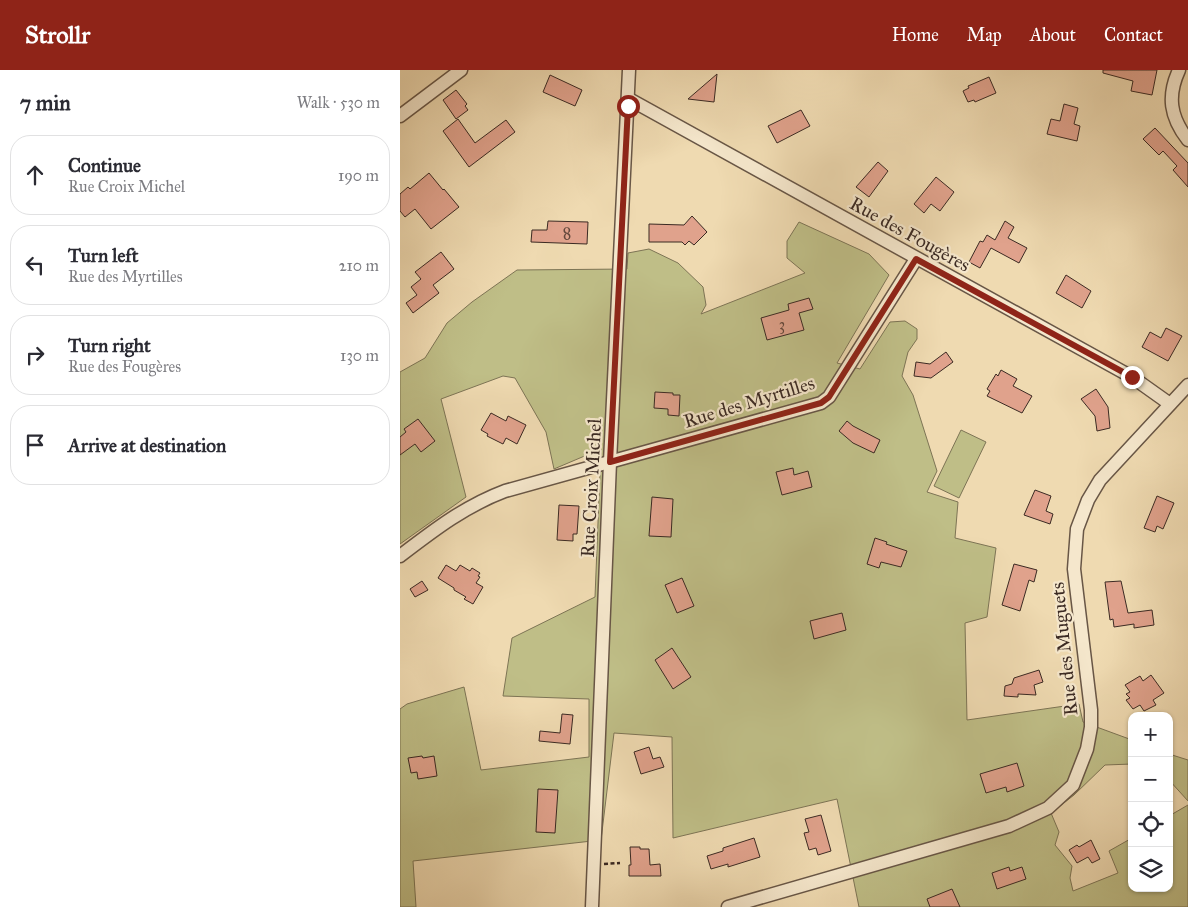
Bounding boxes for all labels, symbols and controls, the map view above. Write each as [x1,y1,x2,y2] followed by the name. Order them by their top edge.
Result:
[25,20,90,50] text: Strollr
[892,24,939,46] text: Home
[967,24,1002,46] text: Map
[1030,24,1076,46] text: About
[1104,24,1163,46] text: Contact
[20,90,71,116] text: 7 min
[297,93,380,112] text: Walk · 530 m
[617,95,640,118] route start
[68,154,141,177] text: Continue
[21,161,49,189] icon: ahead
[338,166,379,185] text: 190 m
[68,177,185,196] text: Rue Croix Michel
[845,191,974,278] street label: Rue des Fougères
[563,224,571,243] house number: 8
[68,244,138,267] text: Turn left
[21,251,49,279] icon: left
[339,256,379,275] text: 210 m
[68,267,182,286] text: Rue des Myrtilles
[779,315,785,334] house number: 3
[68,334,151,357] text: Turn right
[21,341,49,369] icon: right
[340,346,379,365] text: 130 m
[68,357,181,376] text: Rue des Fougères
[1121,366,1144,389] route end
[681,371,817,433] street label: Rue des Myrtilles
[576,417,606,558] street label: Rue Croix Michel
[21,431,49,459] icon: arrive
[68,434,226,457] text: Arrive at destination
[1046,581,1083,717] street label: Rue des Muguets
[1128,712,1173,892] map controls
[1128,712,1173,757] button: +
[1128,757,1173,802] button: −
[1128,802,1173,847] button: locate
[1128,847,1173,892] button: layers

